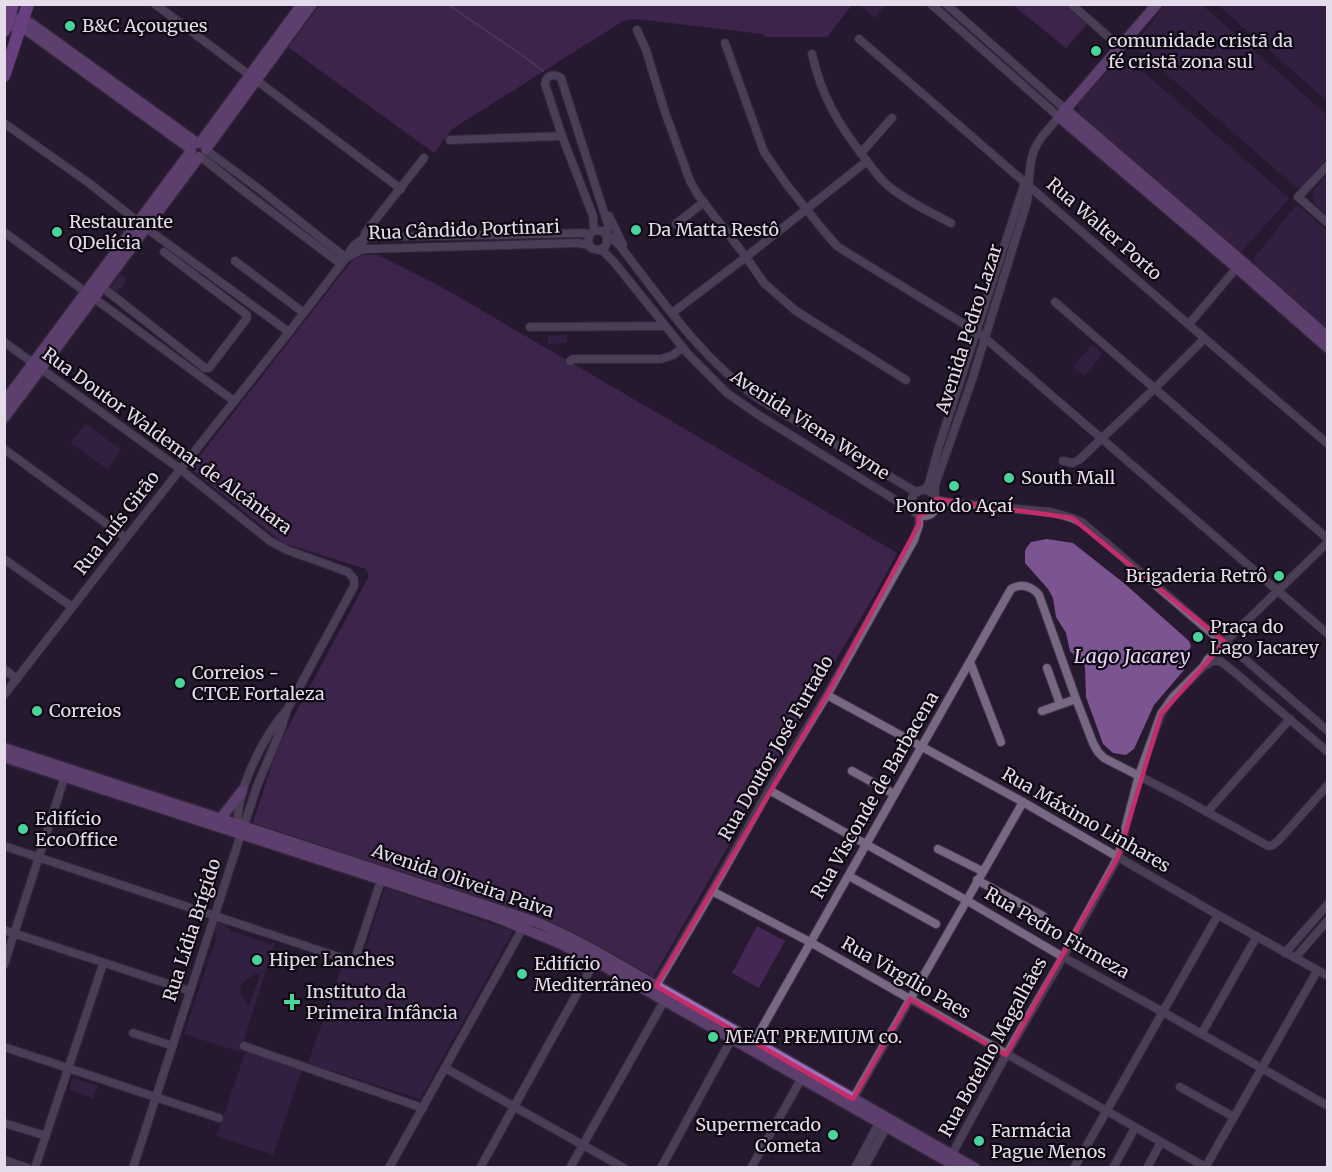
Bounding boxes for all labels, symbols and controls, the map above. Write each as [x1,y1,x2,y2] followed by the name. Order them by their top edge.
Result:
[82,14,208,37] place label: B&C Açougues
[63,19,77,33] marker: B&C Açougues
[1108,29,1293,73] place label: comunidade cristã da fé cristã zona sul
[1089,44,1103,58] marker: comunidade cristã da fé cristã zona sul
[1042,172,1167,285] street label: Rua Walter Porto
[69,210,173,254] place label: Restaurante QDelícia
[368,215,560,244] street label: Rua Cândido Portinari
[648,218,779,241] place label: Da Matta Restô
[629,223,643,237] marker: Da Matta Restô
[50,225,64,239] marker: Restaurante QDelícia
[930,241,1007,418] street label: Avenida Pedro Lazar
[38,342,297,539] street label: Rua Doutor Waldemar de Alcântara
[726,364,894,485] street label: Avenida Viena Weyne
[69,466,164,579] street label: Rua Luís Girão
[1021,466,1116,489] place label: South Mall
[1002,471,1016,485] marker: South Mall
[947,479,961,493] marker: Ponto do Açaí
[895,494,1014,517] place label: Ponto do Açaí
[1125,564,1267,587] place label: Brigaderia Retrô
[1272,569,1286,583] marker: Brigaderia Retrô
[1210,615,1319,659] place label: Praça do Lago Jacarey
[1191,630,1205,644] marker: Praça do Lago Jacarey
[1074,643,1190,668] water label: Lago Jacarey
[713,651,838,844] street label: Rua Doutor José Furtado
[192,661,325,705] place label: Correios - CTCE Fortaleza
[173,676,187,690] marker: Correios - CTCE Fortaleza
[806,687,944,902] street label: Rua Visconde de Barbacena
[49,699,121,722] place label: Correios
[30,704,44,718] marker: Correios
[998,762,1175,877] street label: Rua Máximo Linhares
[35,807,118,851] place label: Edifício EcoOffice
[16,822,30,836] marker: Edifício EcoOffice
[368,838,558,923] street label: Avenida Oliveira Paiva
[158,855,225,1004] street label: Rua Lídia Brígido
[981,882,1134,984] street label: Rua Pedro Firmeza
[838,931,975,1024] street label: Rua Virgílio Paes
[269,948,395,971] place label: Hiper Lanches
[534,952,652,996] place label: Edifício Mediterrâneo
[250,953,264,967] marker: Hiper Lanches
[933,953,1052,1141] street label: Rua Botelho Magalhães
[515,967,529,981] marker: Edifício Mediterrâneo
[306,980,458,1024] place label: Instituto da Primeira Infância
[283,993,301,1011] marker: Instituto da Primeira Infância
[725,1025,902,1048] place label: MEAT PREMIUM co.
[706,1030,720,1044] marker: MEAT PREMIUM co.
[695,1113,821,1157] place label: Supermercado Cometa
[991,1119,1106,1163] place label: Farmácia Pague Menos
[826,1128,840,1142] marker: Supermercado Cometa
[972,1134,986,1148] marker: Farmácia Pague Menos

